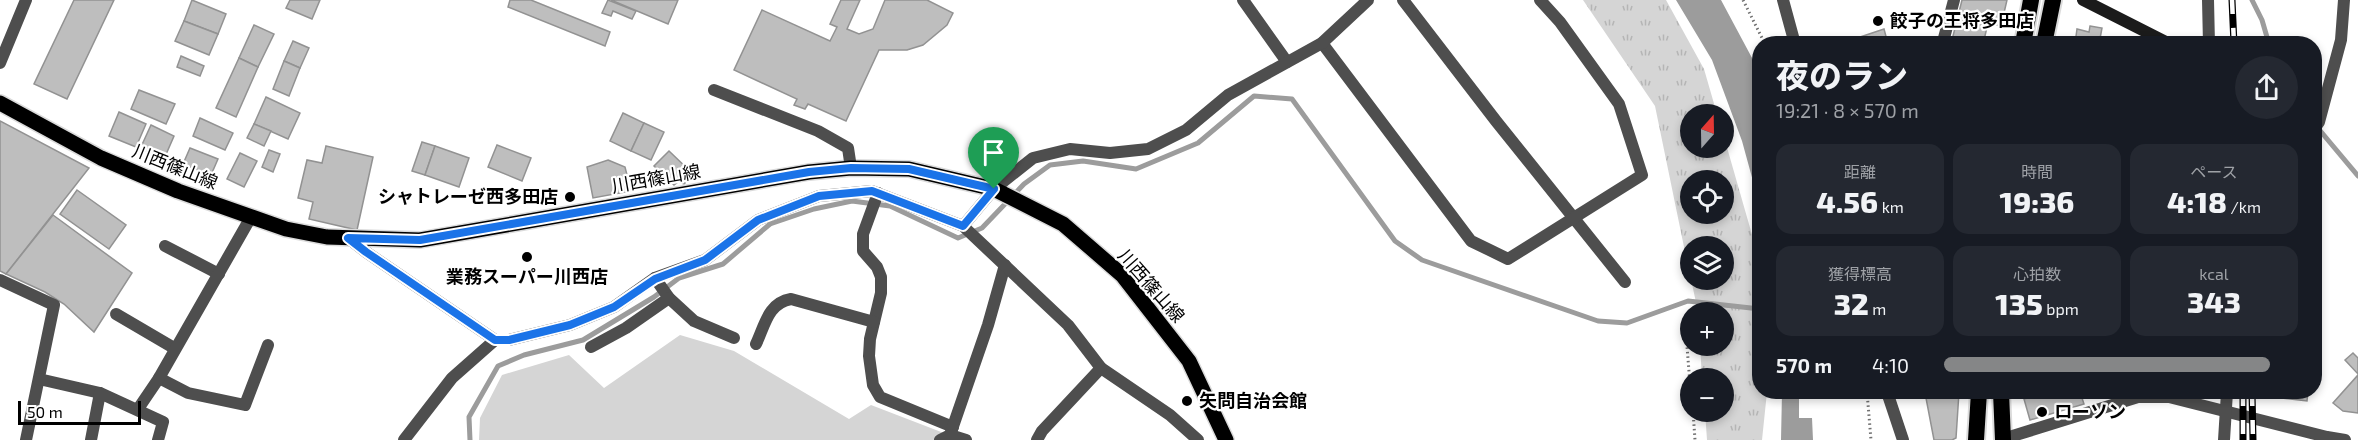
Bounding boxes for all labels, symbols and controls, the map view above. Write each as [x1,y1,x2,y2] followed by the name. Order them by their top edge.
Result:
[1889,9,2034,31] place label: 餃子の王将多田店
[1871,14,1885,28] marker: 餃子の王将多田店
[1776,55,1908,95] text: 夜のラン
[2235,56,2298,119] button: share
[1776,98,1919,122] text: 19:21 · 8 × 570 m
[1680,104,1734,158] north arrow
[1680,104,1734,422] map controls
[968,127,1019,189] pin
[977,136,1010,169] icon: arrive
[130,139,221,193] street label: 川西篠山線
[610,159,702,197] street label: 川西篠山線
[1844,162,1876,181] text: 距離
[2021,162,2053,181] text: 時間
[2190,162,2238,181] text: ペース
[1680,170,1734,224] button: locate
[1816,183,1878,219] text: 4.56
[2000,183,2074,219] text: 19:36
[2167,183,2227,219] text: 4:18
[378,185,558,207] place label: シャトレーゼ西多田店
[563,190,577,204] marker: シャトレーゼ西多田店
[1878,197,1904,216] text: km
[2227,197,2261,216] text: /km
[1680,236,1734,290] button: layers
[1114,244,1190,327] street label: 川西篠山線
[520,250,534,264] marker: 業務スーパー川西店
[1828,264,1892,283] text: 獲得標高
[2013,264,2061,283] text: 心拍数
[2199,264,2229,283] text: kcal
[446,265,608,287] place label: 業務スーパー川西店
[2187,283,2241,319] text: 343
[1834,285,1869,321] text: 32
[1995,285,2043,321] text: 135
[1869,299,1886,318] text: m
[2043,299,2079,318] text: bpm
[1680,302,1734,356] button: +
[1776,353,1832,377] text: 570 m
[1872,353,1909,377] text: 4:10
[1680,368,1734,422] button: −
[1199,389,1307,411] place label: 矢問自治会館
[1180,394,1194,408] marker: 矢問自治会館
[18,398,141,426] scale bar
[2054,400,2126,422] place label: ローソン
[27,402,63,421] text: 50 m
[2035,405,2049,419] marker: ローソン

